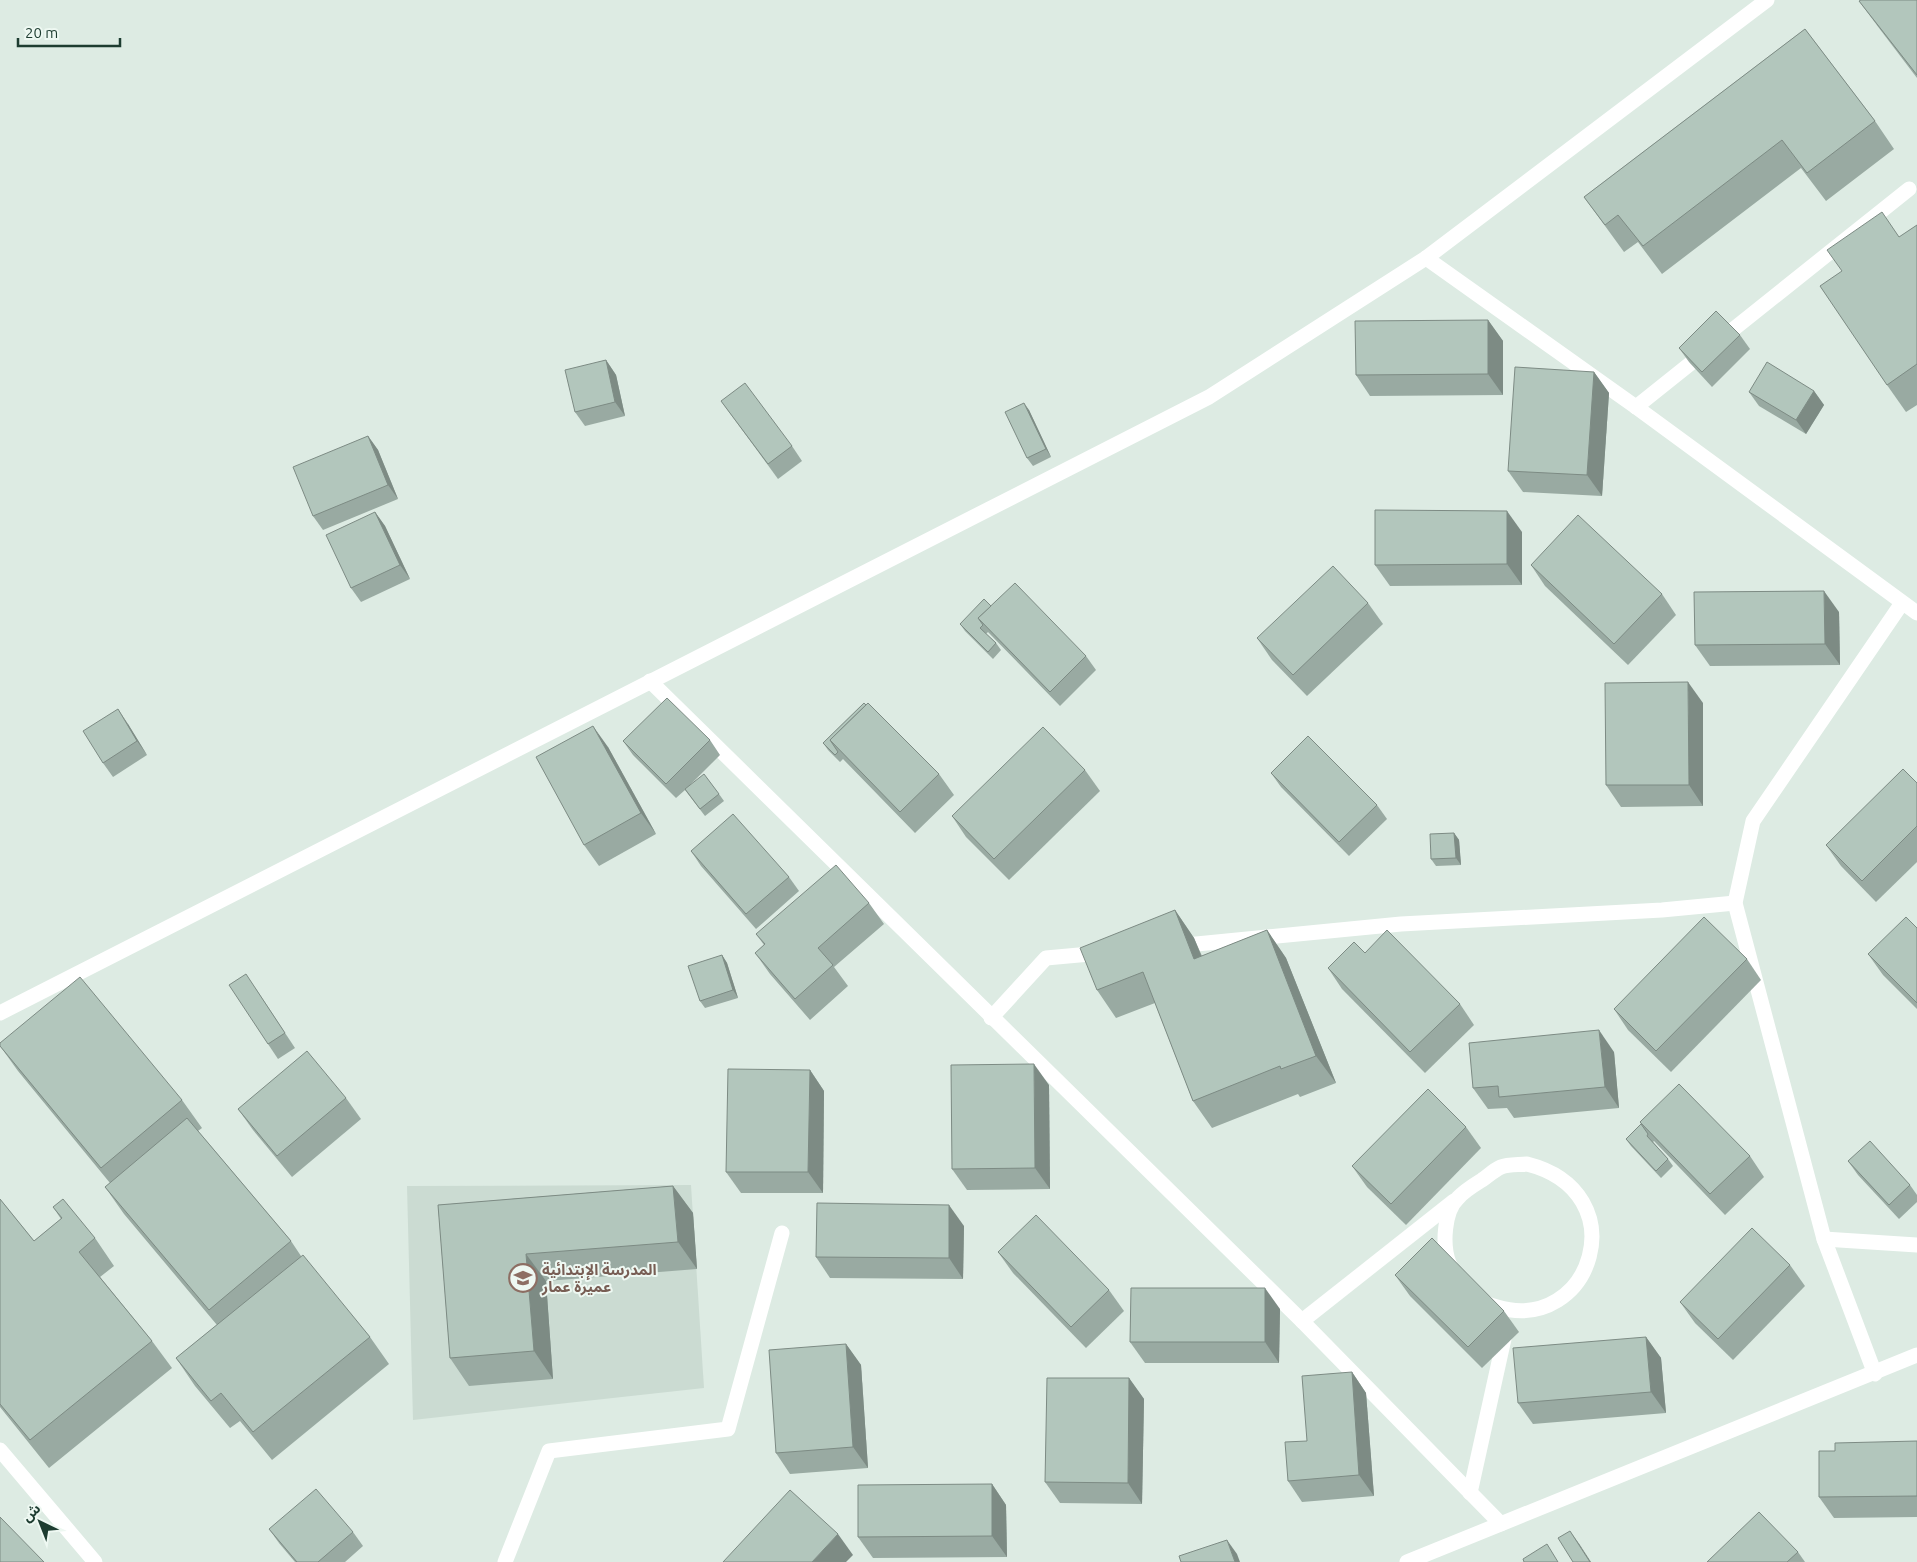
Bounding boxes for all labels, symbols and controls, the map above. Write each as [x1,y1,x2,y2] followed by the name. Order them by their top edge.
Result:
[18,15,120,47] scale bar
[25,24,58,41] text: 20 m
[541,1261,657,1296] place label: المدرسة الإبتدائية عميرة عمار
[508,1263,538,1293] school or university icon: المدرسة الإبتدائية عميرة عمار
[15,1497,65,1547] north arrow
[19,1500,44,1525] text: ش

